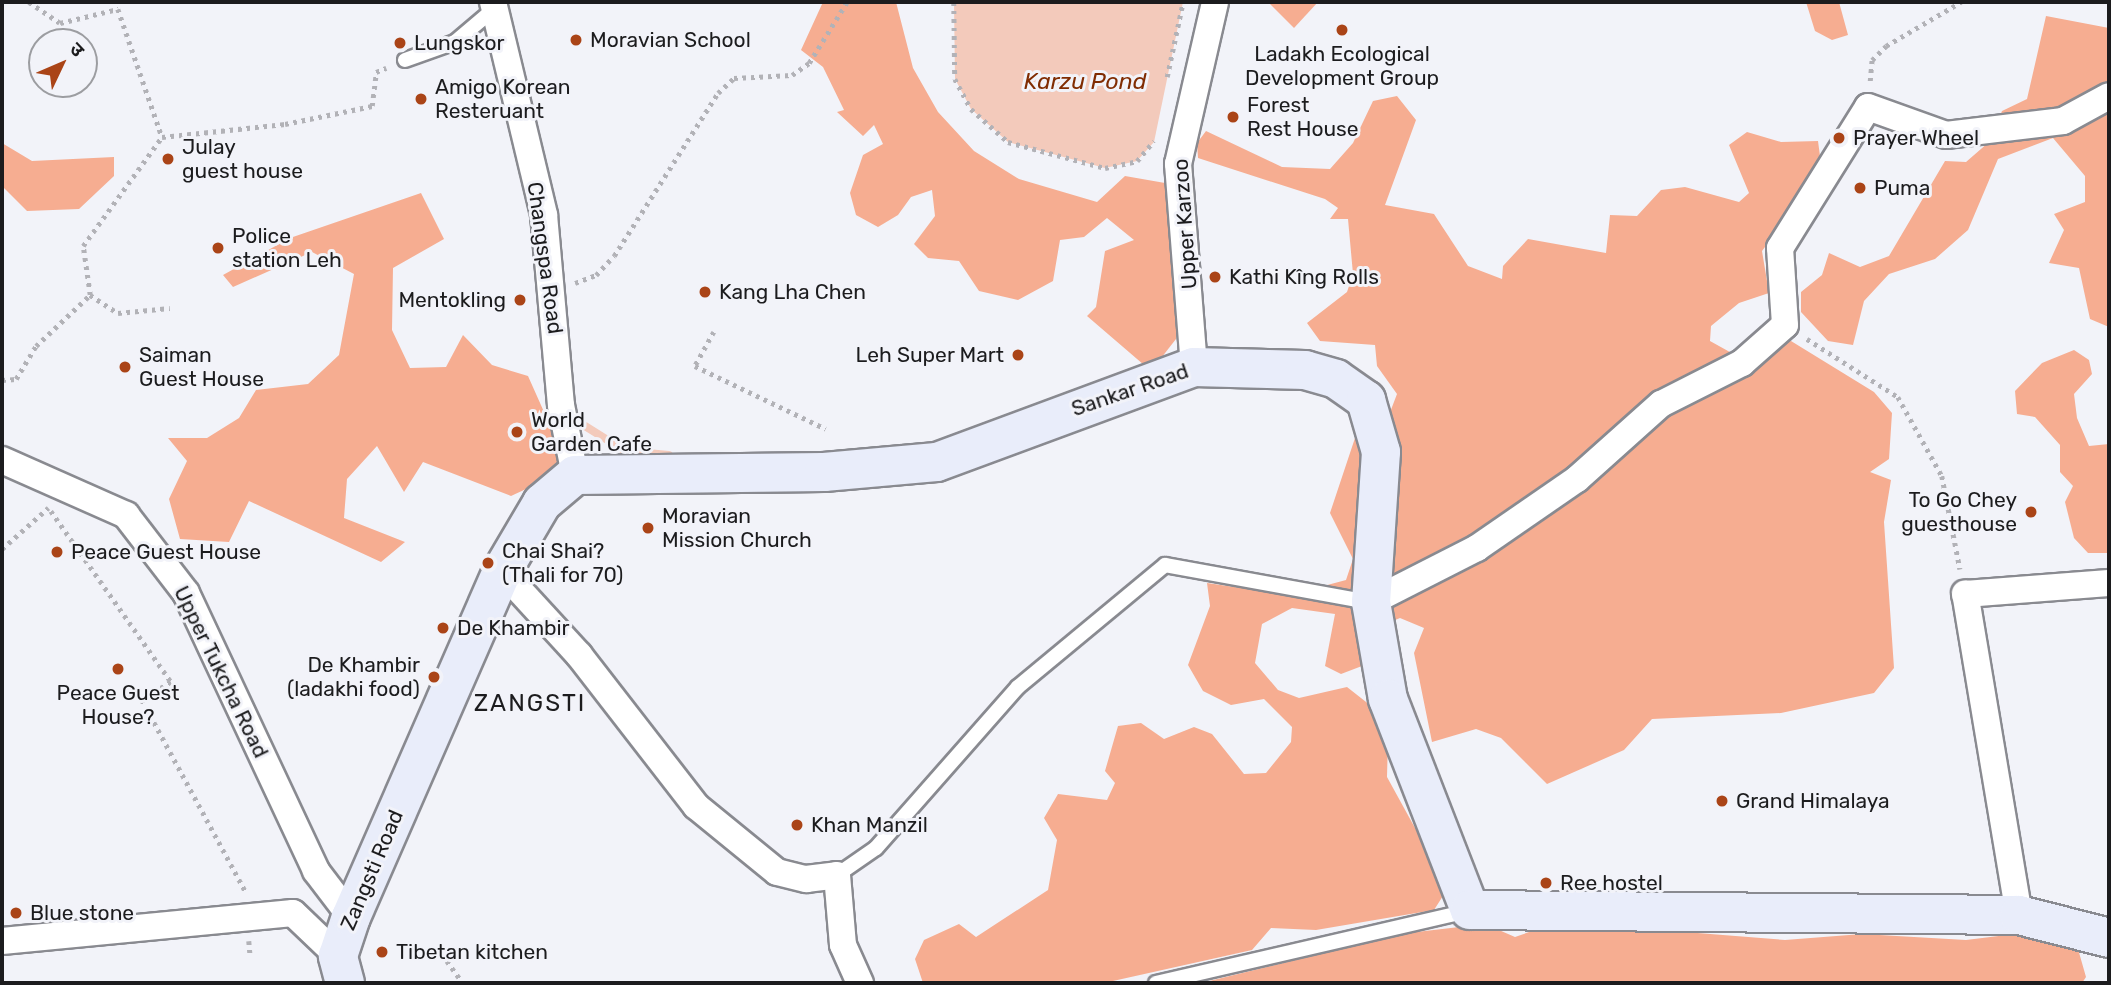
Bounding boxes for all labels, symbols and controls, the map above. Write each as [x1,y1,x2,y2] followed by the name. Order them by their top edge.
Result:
[1334,22,1350,38] marker: Ladakh Ecological Development Group
[590,27,751,53] place label: Moravian School
[28,28,98,98] north arrow
[414,30,504,56] place label: Lungskor
[568,32,584,48] marker: Moravian School
[392,35,408,51] marker: Lungskor
[65,37,89,61] text: उ
[1245,41,1439,91] place label: Ladakh Ecological Development Group
[1024,67,1146,95] water label: Karzu Pond
[435,74,570,124] place label: Amigo Korean Resteruant
[413,91,429,107] marker: Amigo Korean Resteruant
[1247,92,1359,142] place label: Forest Rest House
[1225,109,1241,125] marker: Forest Rest House
[1853,125,1980,151] place label: Prayer Wheel
[1831,130,1847,146] marker: Prayer Wheel
[182,134,303,184] place label: Julay guest house
[160,151,176,167] marker: Julay guest house
[1168,158,1202,290] street label: Upper Karzoo
[1874,175,1930,201] place label: Puma
[522,180,568,336] street label: Changspa Road
[1852,180,1868,196] marker: Puma
[232,223,342,273] place label: Police station Leh
[210,240,226,256] marker: Police station Leh
[1229,264,1379,290] place label: Kathi Kîng Rolls
[1207,269,1223,285] marker: Kathi Kîng Rolls
[719,279,866,305] place label: Kang Lha Chen
[697,284,713,300] marker: Kang Lha Chen
[398,287,506,313] place label: Mentokling
[512,292,528,308] marker: Mentokling
[139,342,264,392] place label: Saiman Guest House
[855,342,1004,368] place label: Leh Super Mart
[1010,347,1026,363] marker: Leh Super Mart
[1068,358,1192,422] street label: Sankar Road
[117,359,133,375] marker: Saiman Guest House
[531,407,652,457] place label: World Garden Cafe
[509,424,525,440] marker: World Garden Cafe
[1901,487,2017,537] place label: To Go Chey guesthouse
[662,503,812,553] place label: Moravian Mission Church
[2023,504,2039,520] marker: To Go Chey guesthouse
[640,520,656,536] marker: Moravian Mission Church
[502,538,624,588] place label: Chai Shai? (Thali for 70)
[71,539,261,565] place label: Peace Guest House
[49,544,65,560] marker: Peace Guest House
[480,555,496,571] marker: Chai Shai? (Thali for 70)
[168,582,274,762] street label: Upper Tukcha Road
[457,615,570,641] place label: De Khambir
[435,620,451,636] marker: De Khambir
[287,652,420,702] place label: De Khambir (ladakhi food)
[110,661,126,677] marker: Peace Guest House?
[426,669,442,685] marker: De Khambir (ladakhi food)
[57,680,179,730] place label: Peace Guest House?
[475,690,585,718] district label: ZANGSTI
[1736,788,1890,814] place label: Grand Himalaya
[1714,793,1730,809] marker: Grand Himalaya
[335,806,409,934] street label: Zangsti Road
[811,812,928,838] place label: Khan Manzil
[789,817,805,833] marker: Khan Manzil
[1560,870,1663,896] place label: Ree hostel
[1538,875,1554,891] marker: Ree hostel
[30,900,134,926] place label: Blue stone
[8,905,24,921] marker: Blue stone
[396,939,548,965] place label: Tibetan kitchen
[374,944,390,960] marker: Tibetan kitchen

